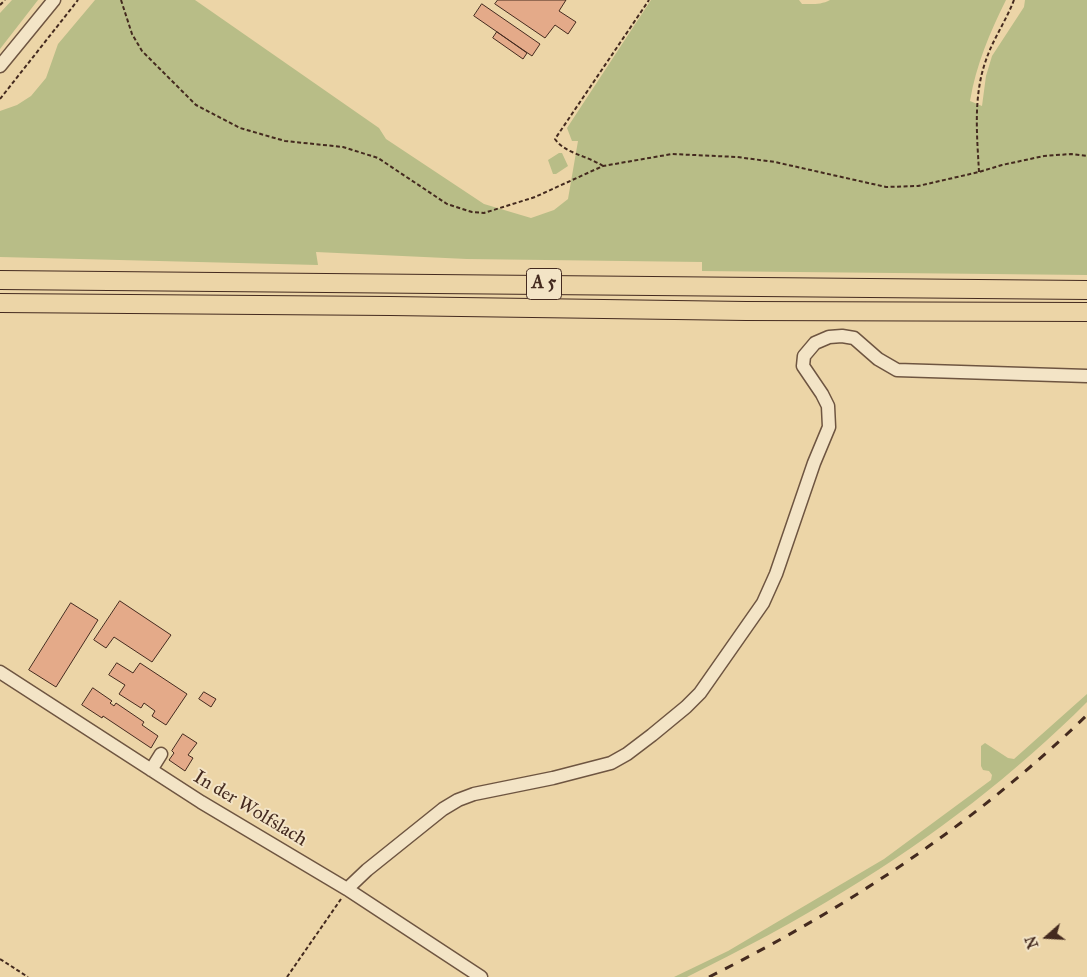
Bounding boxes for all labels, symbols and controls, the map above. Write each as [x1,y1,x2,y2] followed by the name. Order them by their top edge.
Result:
[526,268,562,300] road number: A 5
[189,766,311,852] street label: In der Wolfslach
[1022,912,1072,962] north arrow
[1022,934,1042,950] text: N

